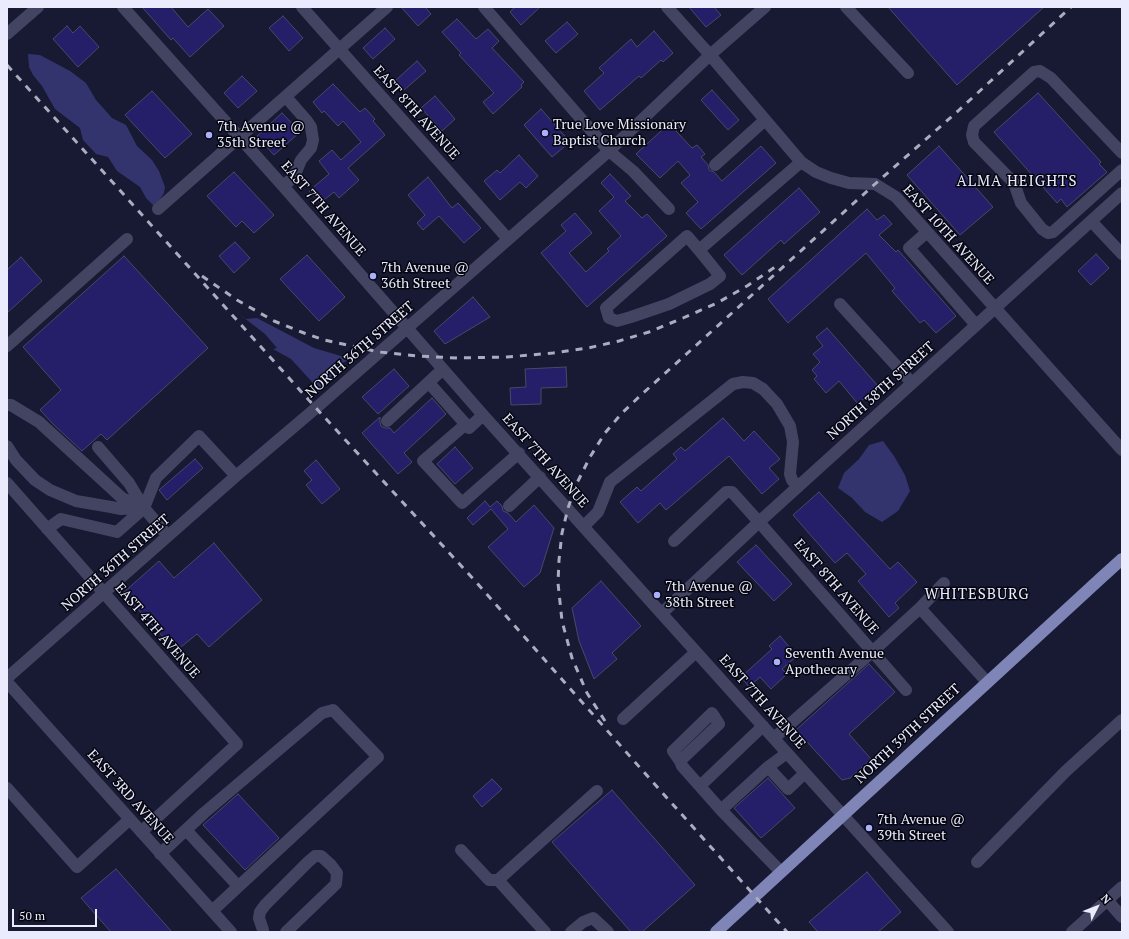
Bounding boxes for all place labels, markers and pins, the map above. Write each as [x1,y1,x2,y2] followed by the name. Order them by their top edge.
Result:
[553,117,686,150] place label: True Love Missionary Baptist Church
[217,119,305,152] place label: 7th Avenue @ 35th Street
[540,128,550,138] marker: True Love Missionary Baptist Church
[204,130,214,140] marker: 7th Avenue @ 35th Street
[381,260,469,292] place label: 7th Avenue @ 36th Street
[368,271,378,281] marker: 7th Avenue @ 36th Street
[665,579,753,612] place label: 7th Avenue @ 38th Street
[652,590,662,600] marker: 7th Avenue @ 38th Street
[785,646,884,678] place label: Seventh Avenue Apothecary
[772,657,782,667] marker: Seventh Avenue Apothecary
[877,812,965,844] place label: 7th Avenue @ 39th Street
[864,823,874,833] marker: 7th Avenue @ 39th Street

